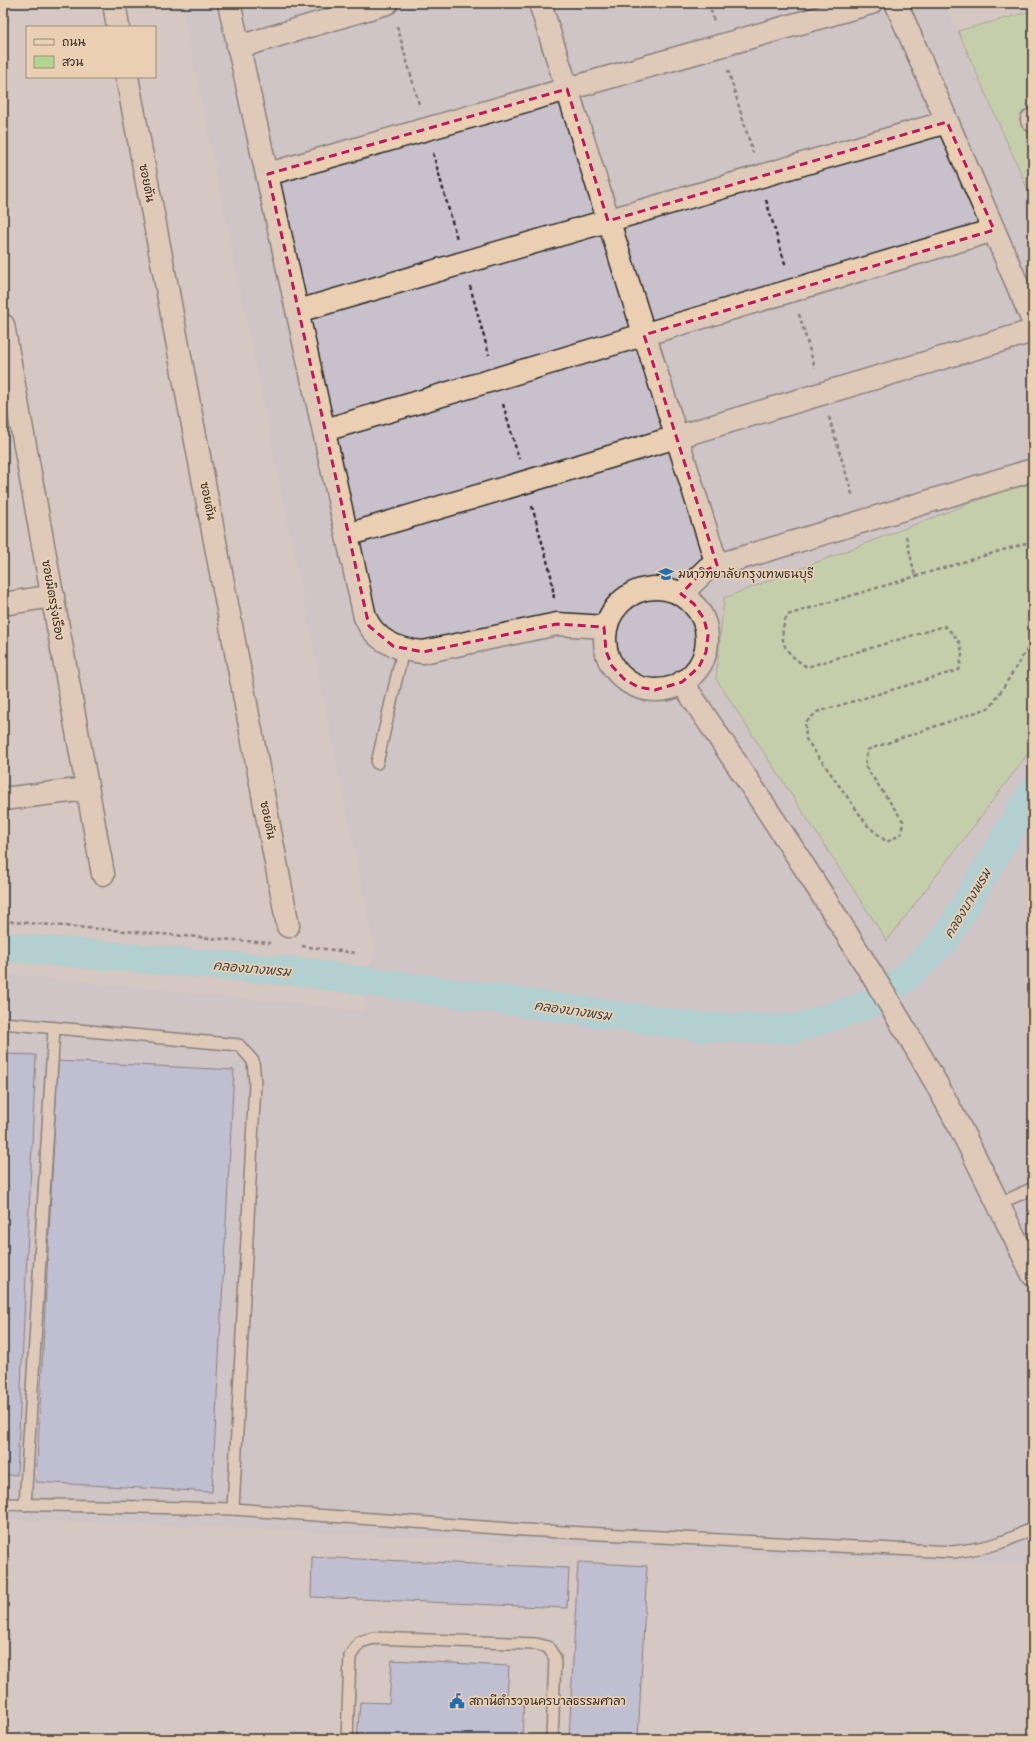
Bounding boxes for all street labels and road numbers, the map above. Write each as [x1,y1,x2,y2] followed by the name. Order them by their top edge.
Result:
[136,162,159,203] street label: ซอยตัน
[197,480,220,521] street label: ซอยตัน
[37,558,68,642] street label: ซอยมิตรรุ่งเรือง
[257,799,280,840] street label: ซอยตัน

